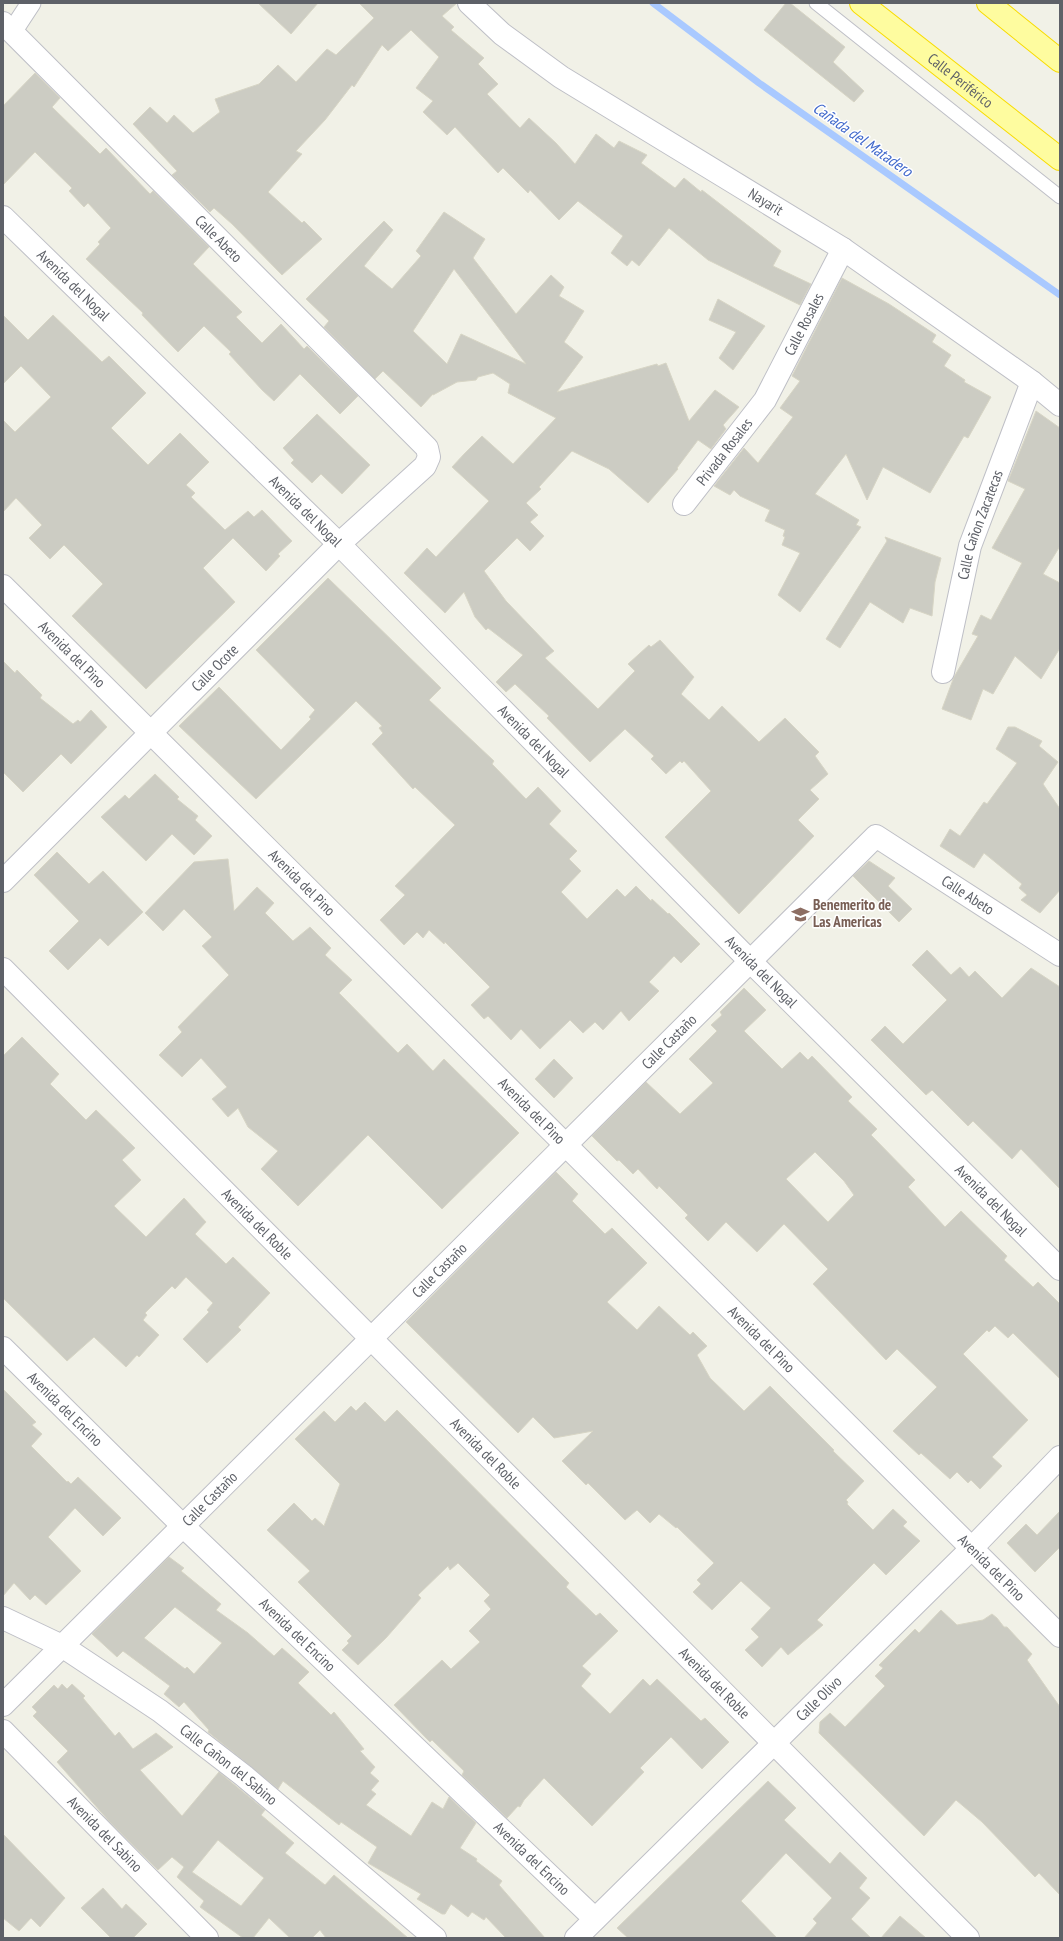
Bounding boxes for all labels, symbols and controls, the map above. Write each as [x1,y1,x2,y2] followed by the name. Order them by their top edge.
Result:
[924,49,997,112] street label: Calle Periférico
[810,97,917,181] water label: Cañada del Matadero
[745,184,787,219] street label: Nayarit
[191,211,246,266] street label: Calle Abeto
[33,245,114,325] street label: Avenida del Nogal
[780,289,828,359] street label: Calle Rosales
[692,414,756,489] street label: Privada Rosales
[953,467,1007,581] street label: Calle Cañon Zacatecas
[265,471,347,551] street label: Avenida del Nogal
[35,617,110,691] street label: Avenida del Pino
[187,640,242,695] street label: Calle Ocote
[494,701,574,782] street label: Avenida del Nogal
[265,845,339,920] street label: Avenida del Pino
[938,871,998,919] street label: Calle Abeto
[813,895,891,931] place label: Benemerito de Las Americas
[790,904,810,924] school or university icon: Benemerito de Las Americas
[722,932,802,1012] street label: Avenida del Nogal
[637,1010,700,1073] street label: Calle Castaño
[494,1073,569,1148] street label: Avenida del Pino
[951,1160,1032,1240] street label: Avenida del Nogal
[218,1184,297,1263] street label: Avenida del Roble
[408,1239,471,1302] street label: Calle Castaño
[724,1302,799,1376] street label: Avenida del Pino
[24,1367,107,1450] street label: Avenida del Encino
[446,1414,526,1493] street label: Avenida del Roble
[178,1467,241,1530] street label: Calle Castaño
[954,1530,1029,1605] street label: Avenida del Pino
[255,1594,340,1675] street label: Avenida del Encino
[675,1643,754,1723] street label: Avenida del Roble
[792,1672,845,1725] street label: Calle Olivo
[176,1720,281,1809] street label: Calle Cañon del Sabino
[64,1792,147,1876] street label: Avenida del Sabino
[490,1817,574,1899] street label: Avenida del Encino

